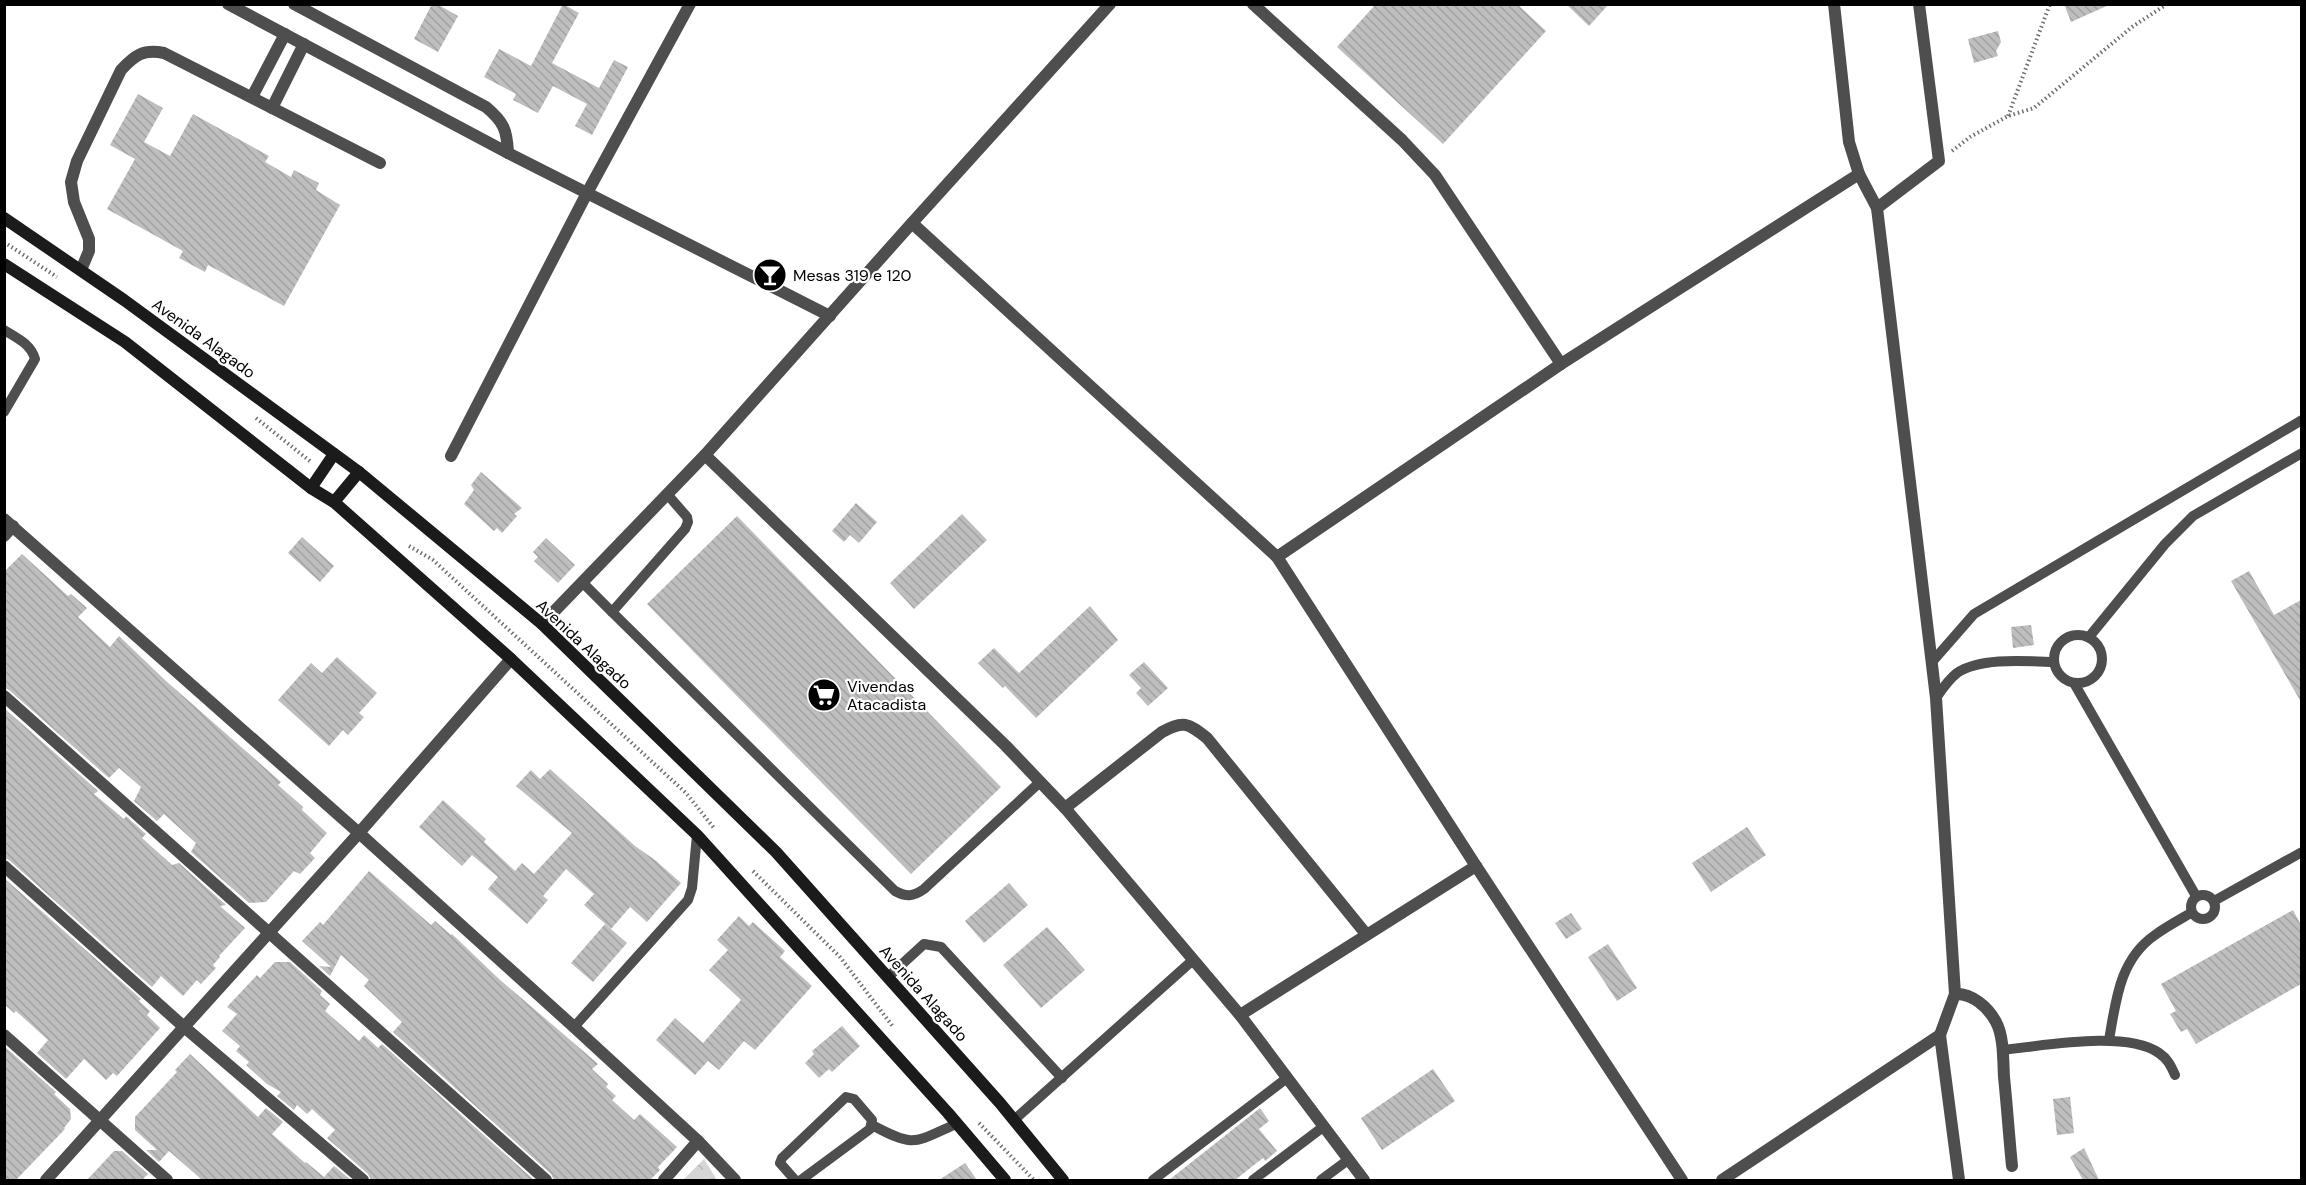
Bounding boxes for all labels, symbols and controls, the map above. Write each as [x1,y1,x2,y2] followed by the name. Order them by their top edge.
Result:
[752,257,788,293] bar icon: Mesas 319 e 120
[793,265,911,286] place label: Mesas 319 e 120
[148,294,260,383] street label: Avenida Alagado
[532,595,636,694] street label: Avenida Alagado
[847,676,926,715] place label: Vivendas Atacadista
[806,677,842,713] supermarket icon: Vivendas Atacadista
[875,941,973,1046] street label: Avenida Alagado

